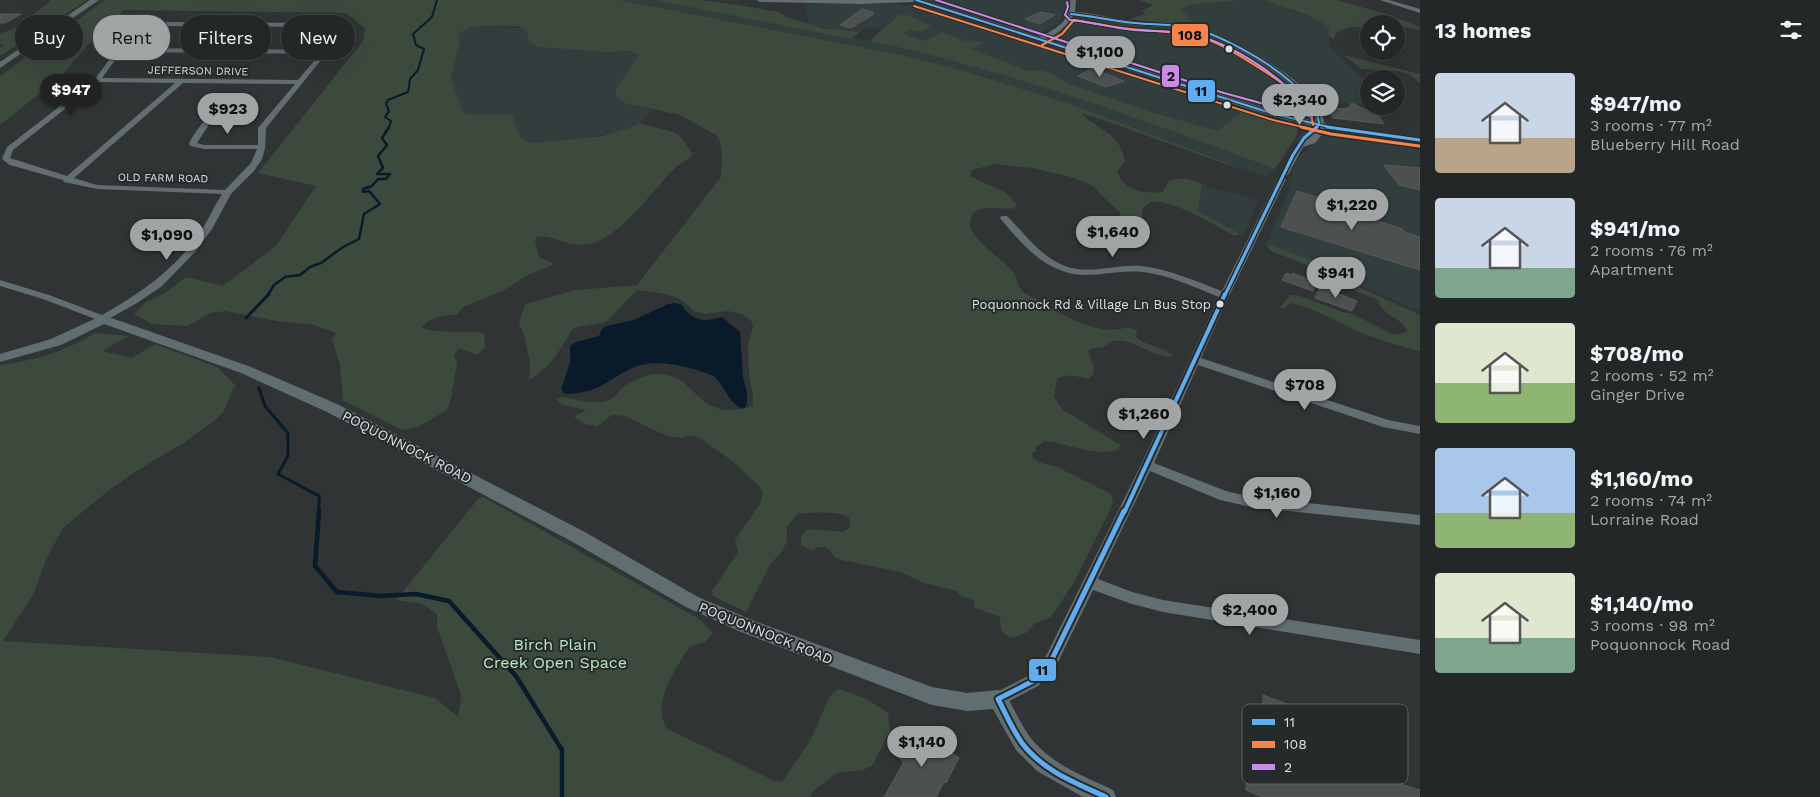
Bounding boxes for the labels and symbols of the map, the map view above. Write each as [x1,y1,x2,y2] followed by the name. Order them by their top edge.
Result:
[1171,23,1209,47] line badge: 108
[1178,27,1202,43] text: 108
[1059,36,1141,78] pin: $1,100
[1224,44,1234,54] unlabelled marker
[148,64,248,78] street label: JEFFERSON DRIVE
[1161,64,1180,88] line badge: 2
[1167,68,1175,84] text: 2
[41,74,101,116] pin: $947
[1187,79,1216,103] line badge: 11
[1195,83,1207,99] text: 11
[1259,84,1341,126] pin: $2,340
[198,92,258,135] pin: $923
[1222,100,1232,110] unlabelled marker
[118,171,208,185] street label: OLD FARM ROAD
[1311,188,1393,231] pin: $1,220
[1072,216,1154,258] pin: $1,640
[126,218,208,261] pin: $1,090
[1306,256,1366,299] pin: $941
[972,297,1211,312] place label: Poquonnock Rd & Village Ln Bus Stop
[1215,299,1225,309] marker: Poquonnock Rd & Village Ln Bus Stop
[1275,368,1335,411] pin: $708
[1103,398,1185,440] pin: $1,260
[340,407,474,487] street label: POQUONNOCK ROAD
[1236,476,1318,519] pin: $1,160
[1209,594,1291,636] pin: $2,400
[697,599,835,667] street label: POQUONNOCK ROAD
[483,635,627,672] park label: Birch Plain Creek Open Space
[1028,658,1057,682] line badge: 11
[1036,662,1048,678] text: 11
[1242,704,1408,784] legend
[1284,714,1295,730] text: 11
[881,726,963,768] pin: $1,140
[1284,736,1307,752] text: 108
[1284,759,1292,775] text: 2

